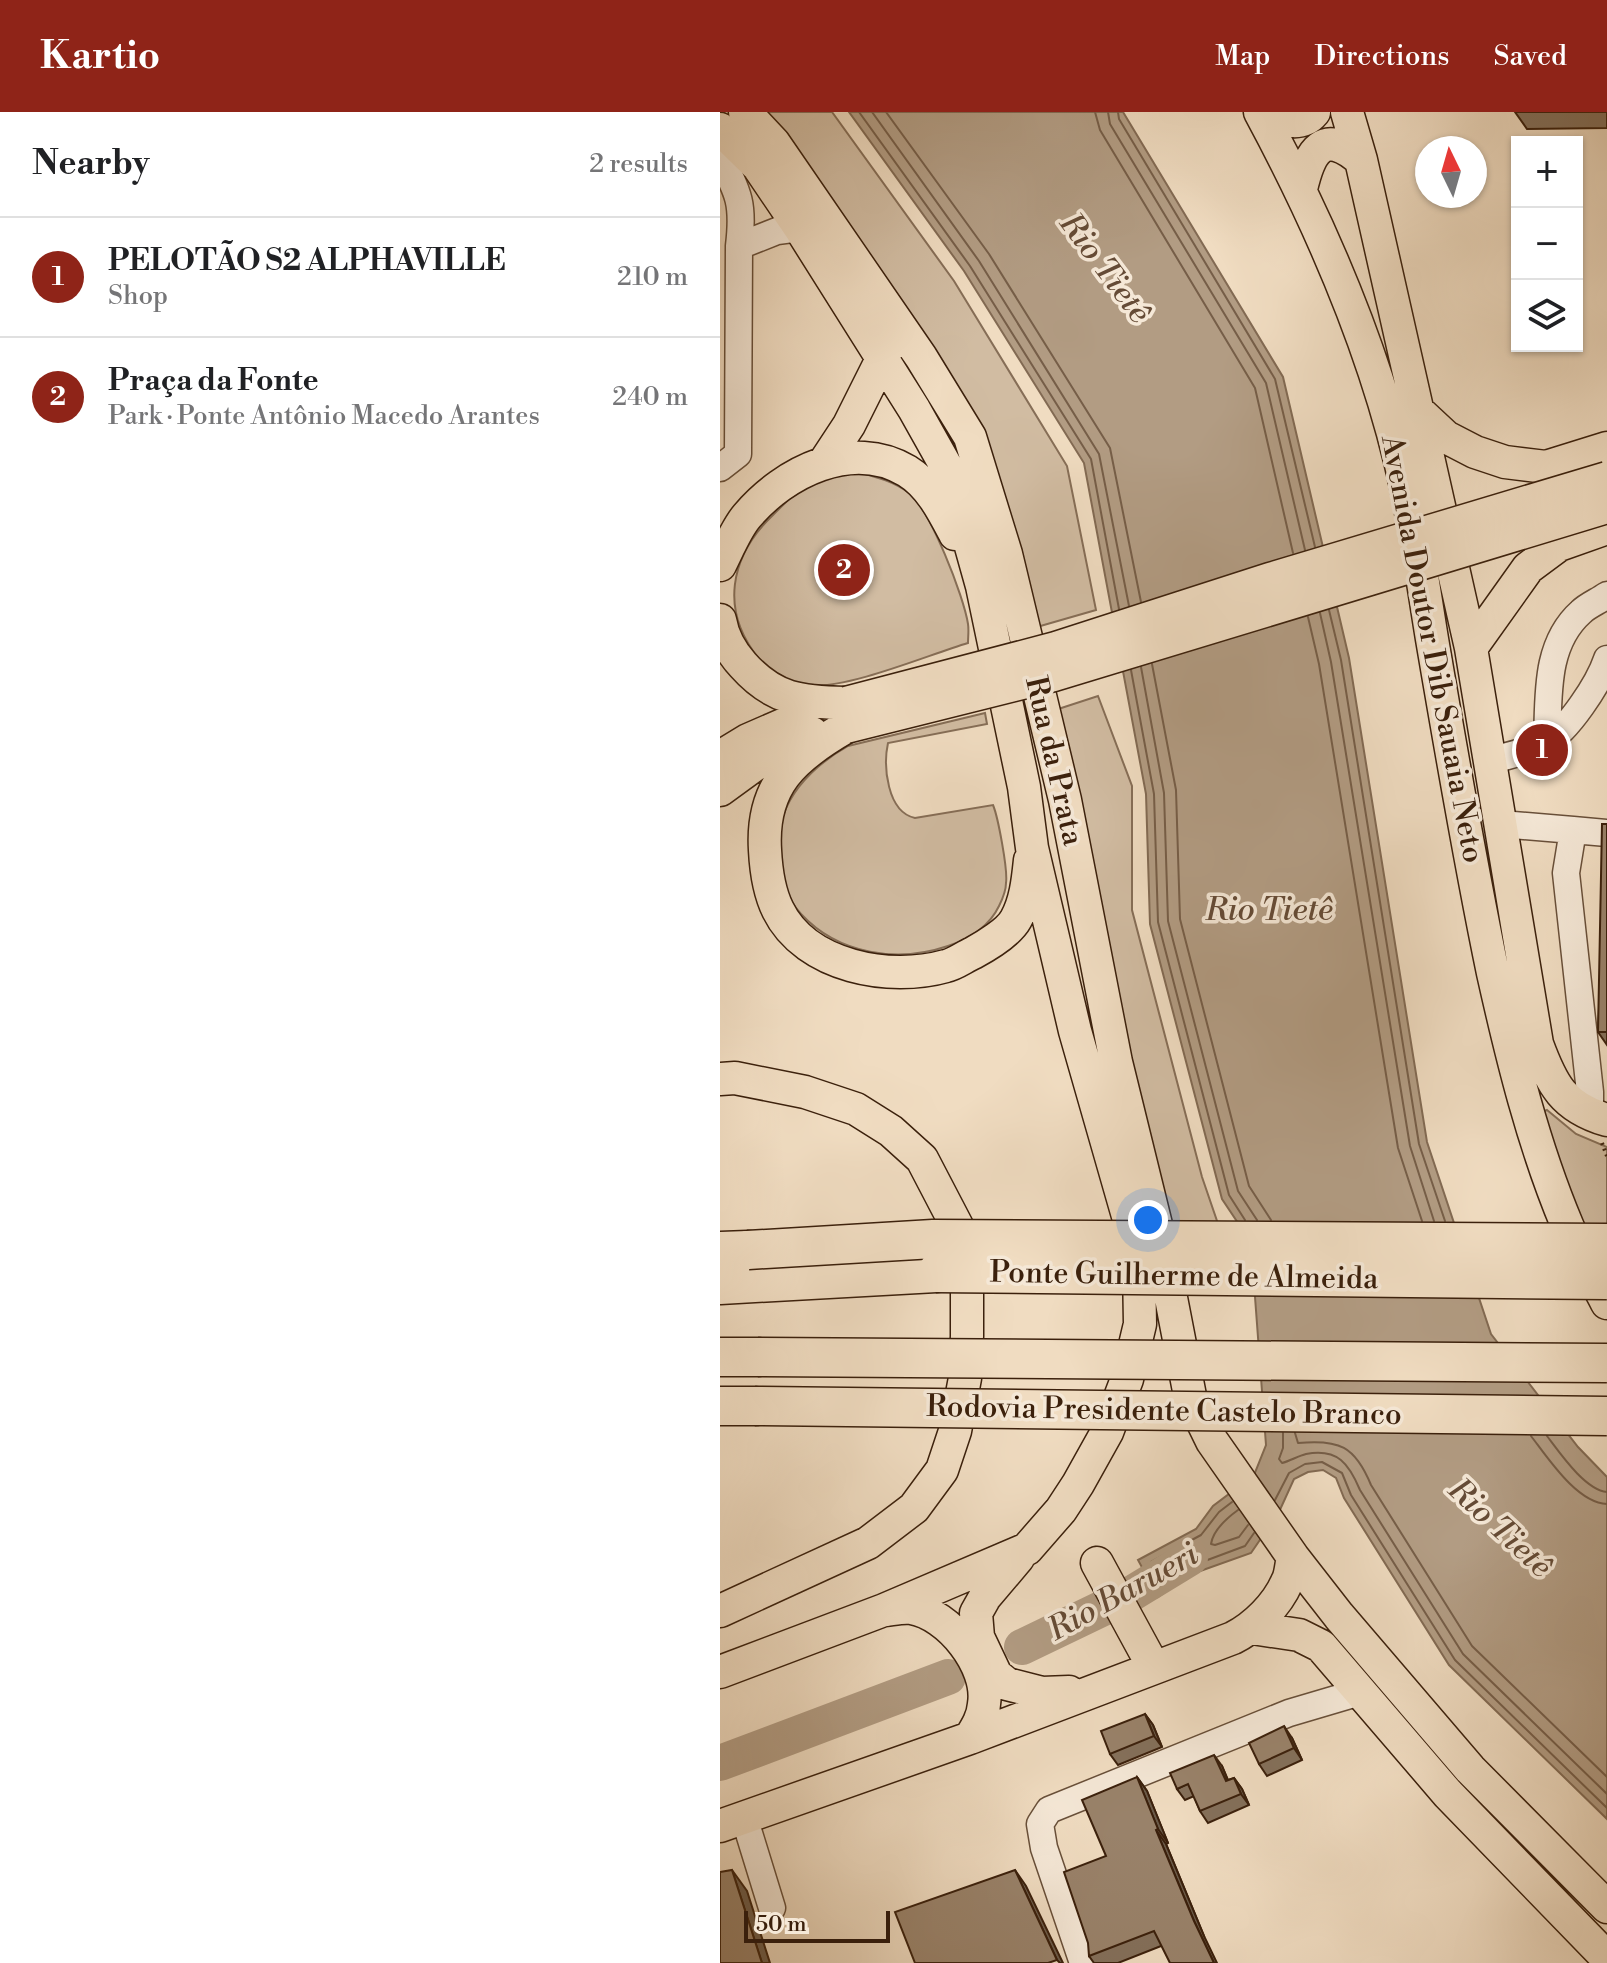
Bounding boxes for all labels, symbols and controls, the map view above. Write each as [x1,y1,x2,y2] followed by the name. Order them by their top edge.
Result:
[40,33,160,80] text: Kartio
[1215,39,1270,74] text: Map
[1314,39,1449,74] text: Directions
[1493,39,1567,74] text: Saved
[1415,136,1487,208] north arrow
[1511,136,1583,352] map controls
[1511,136,1583,208] button: +
[32,143,150,185] text: Nearby
[589,148,688,180] text: 2 results
[1050,204,1159,331] water label: Rio Tietê
[1511,208,1583,280] button: −
[108,242,506,280] text: PELOTÃO S2 ALPHAVILLE
[52,261,64,293] text: 1
[617,261,688,293] text: 210 m
[108,280,168,312] text: Shop
[1511,280,1583,352] button: layers
[108,362,319,400] text: Praça da Fonte
[50,381,66,413] text: 2
[612,381,688,413] text: 240 m
[108,400,540,432] text: Park · Ponte Antônio Macedo Arantes
[1372,431,1492,866] street label: Avenida Doutor Dib Sauaia Neto
[818,540,870,600] pin: 2
[1016,673,1092,850] street label: Rua da Prata
[1516,720,1568,780] pin: 1
[1204,890,1333,930] water label: Rio Tietê
[1128,1200,1168,1240] your location
[989,1254,1379,1298] street label: Ponte Guilherme de Almeida
[926,1388,1402,1434] street label: Rodovia Presidente Castelo Branco
[1439,1469,1560,1586] water label: Rio Tietê
[1040,1534,1205,1650] water label: Rio Barueri
[744,1907,890,1943] scale bar
[756,1911,807,1938] text: 50 m

